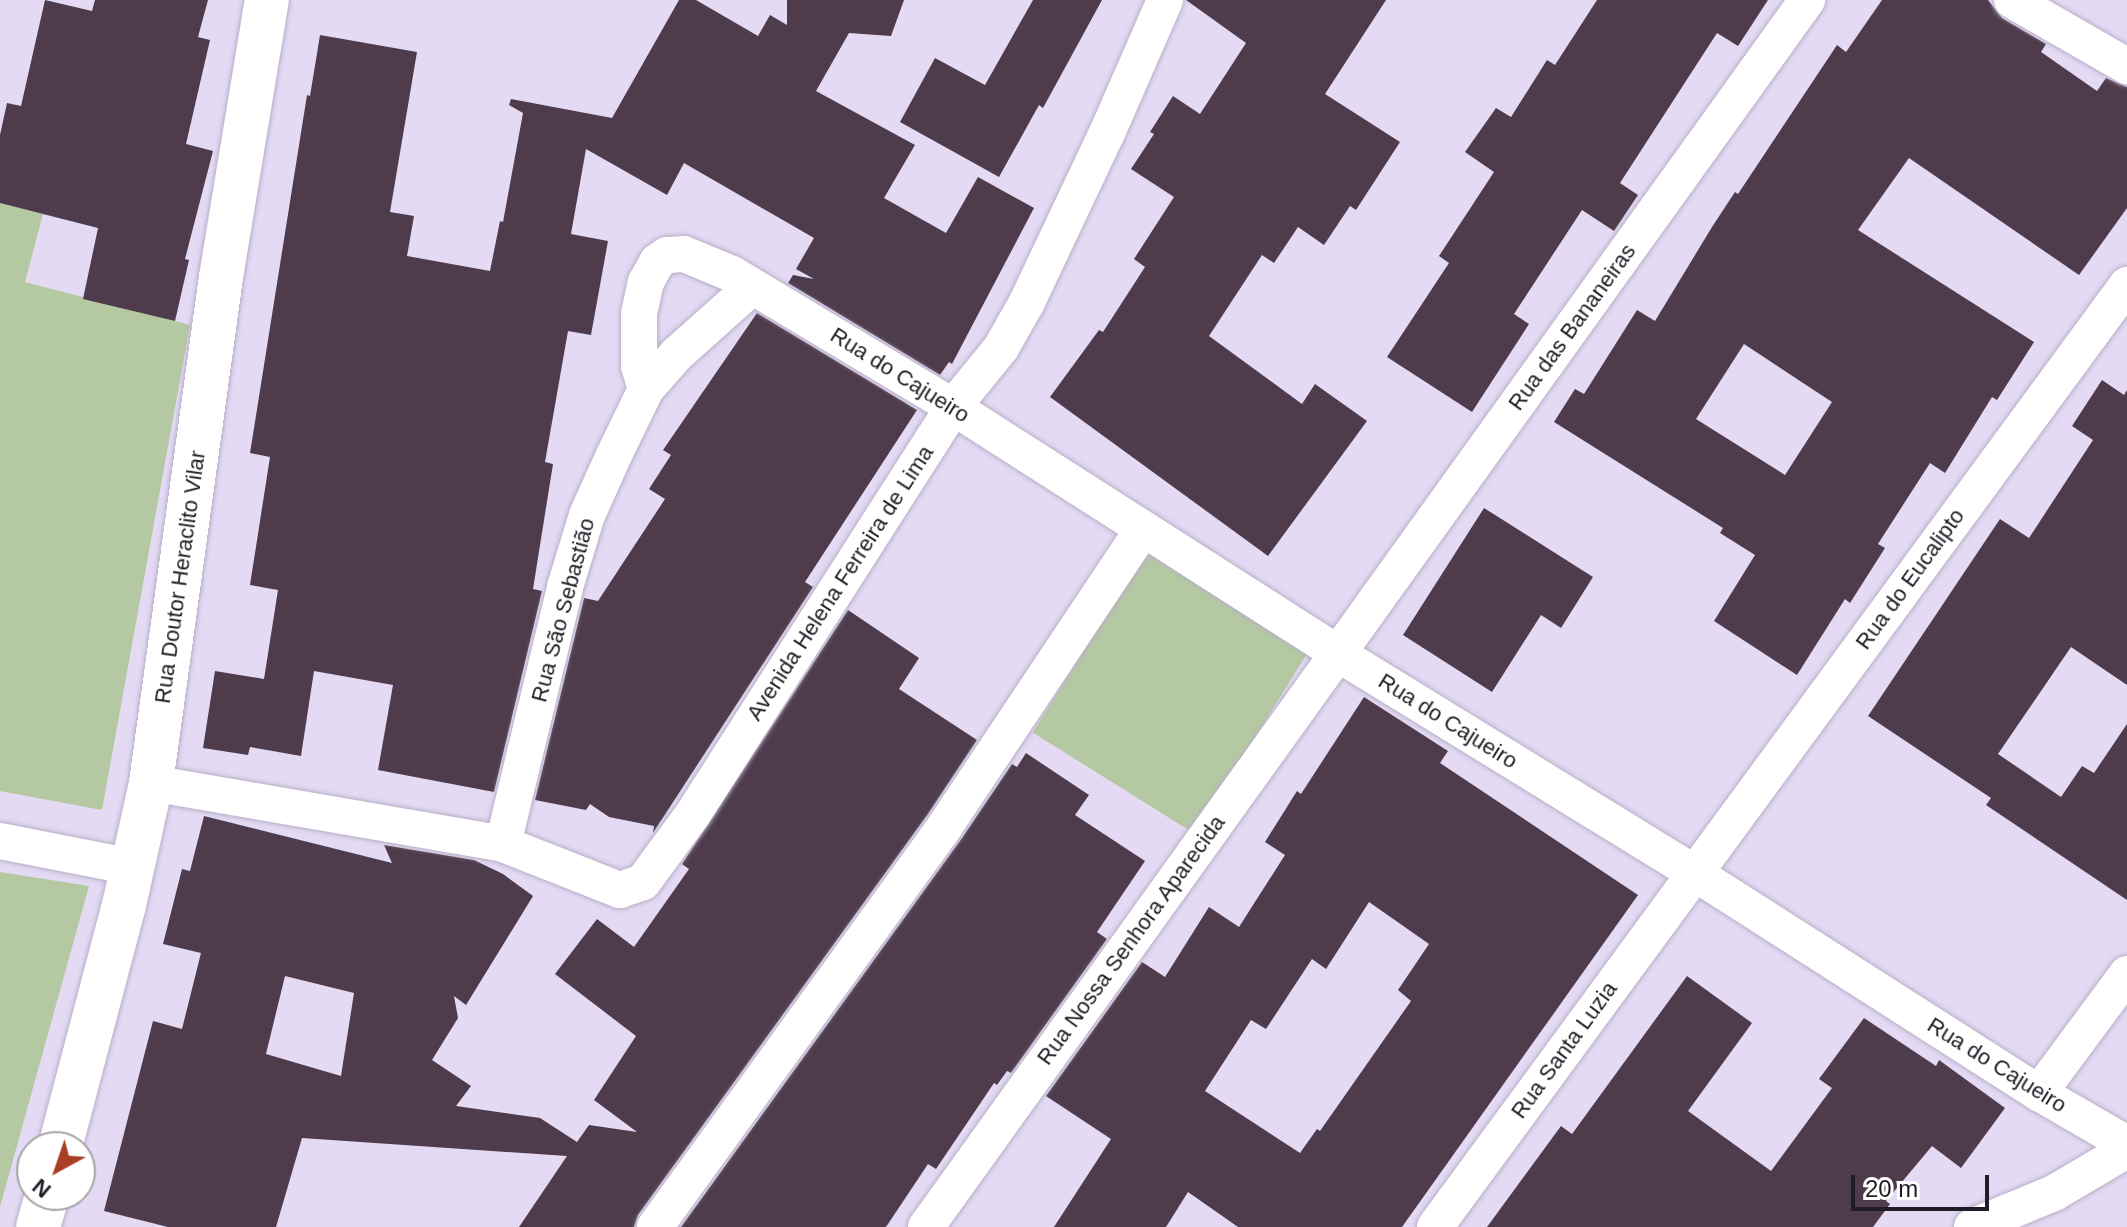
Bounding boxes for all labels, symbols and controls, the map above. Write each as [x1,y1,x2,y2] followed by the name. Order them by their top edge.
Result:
[1503,239,1641,415] street label: Rua das Bananeiras
[826,322,974,428] street label: Rua do Cajueiro
[741,441,939,725] street label: Avenida Helena Ferreira de Lima
[149,449,211,705] street label: Rua Doutor Heraclito Vilar
[1850,503,1970,655] street label: Rua do Eucalipto
[526,515,600,705] street label: Rua São Sebastião
[1374,668,1522,774] street label: Rua do Cajueiro
[1031,810,1231,1070] street label: Rua Nossa Senhora Aparecida
[1506,976,1622,1124] street label: Rua Santa Luzia
[1923,1012,2071,1118] street label: Rua do Cajueiro
[16,1131,96,1211] north arrow
[1855,1159,1993,1209] scale bar
[27,1174,56,1203] text: N
[1865,1175,1918,1202] text: 20 m

